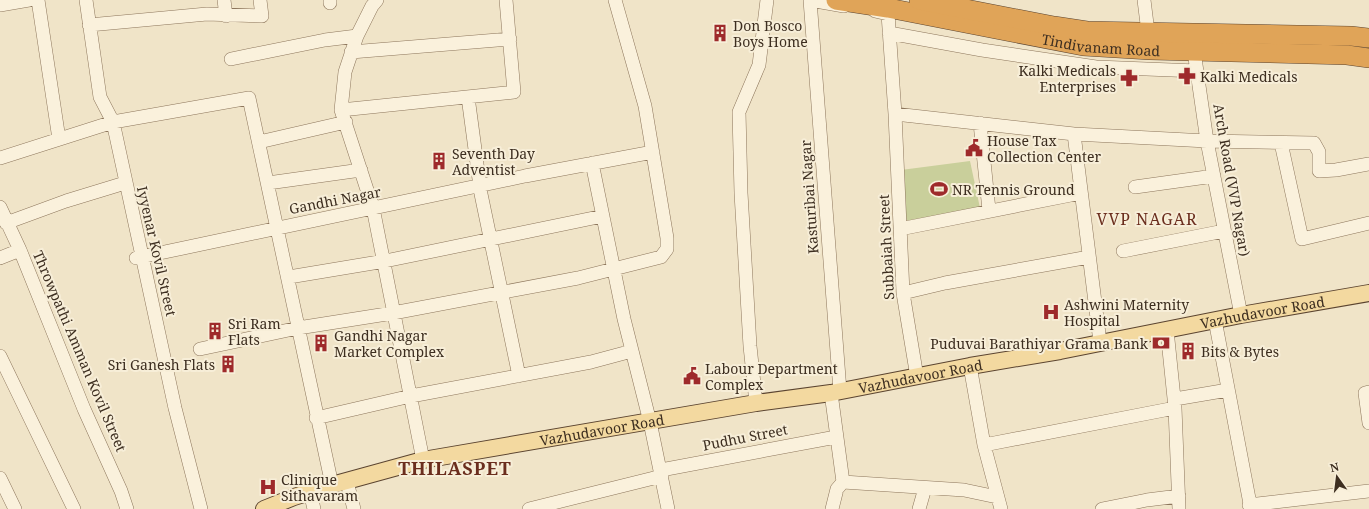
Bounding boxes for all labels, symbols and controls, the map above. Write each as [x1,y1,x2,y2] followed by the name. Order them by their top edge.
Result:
[733,16,808,51] place label: Don Bosco Boys Home
[710,23,730,43] building icon: Don Bosco Boys Home
[1040,29,1161,60] street label: Tindivanam Road
[1019,61,1116,96] place label: Kalki Medicals Enterprises
[1177,66,1197,86] pharmacy icon: Kalki Medicals
[1200,67,1297,86] place label: Kalki Medicals
[1119,68,1139,88] pharmacy icon: Kalki Medicals Enterprises
[1209,102,1255,258] street label: Arch Road (VVP Nagar)
[987,131,1101,166] place label: House Tax Collection Center
[964,138,984,158] public building icon: House Tax Collection Center
[796,139,822,255] street label: Kasturibai Nagar
[452,144,535,179] place label: Seventh Day Adventist
[429,151,449,171] building icon: Seventh Day Adventist
[929,179,949,199] sports icon: NR Tennis Ground
[952,180,1075,199] place label: NR Tennis Ground
[287,182,383,218] street label: Gandhi Nagar
[133,184,181,318] street label: Iyyenar Kovil Street
[874,194,898,300] street label: Subbaiah Street
[1097,208,1197,230] district label: VVP NAGAR
[29,248,131,455] street label: Throwpathi Amman Kovil Street
[1198,291,1326,332] street label: Vazhudavoor Road
[1064,295,1189,330] place label: Ashwini Maternity Hospital
[1041,302,1061,322] hospital icon: Ashwini Maternity Hospital
[228,314,281,349] place label: Sri Ram Flats
[205,321,225,341] building icon: Sri Ram Flats
[334,326,445,361] place label: Gandhi Nagar Market Complex
[311,333,331,353] building icon: Gandhi Nagar Market Complex
[1151,333,1171,353] bank icon: Puduvai Barathiyar Grama Bank
[930,334,1149,353] place label: Puduvai Barathiyar Grama Bank
[1178,341,1198,361] building icon: Bits & Bytes
[1201,342,1279,361] place label: Bits & Bytes
[218,354,238,374] building icon: Sri Ganesh Flats
[108,355,215,374] place label: Sri Ganesh Flats
[857,355,984,397] street label: Vazhudavoor Road
[705,359,838,394] place label: Labour Department Complex
[682,366,702,386] public building icon: Labour Department Complex
[538,409,666,449] street label: Vazhudavoor Road
[701,419,789,455] street label: Pudhu Street
[398,456,512,480] district label: THILASPET
[1317,457,1357,497] north arrow
[1328,458,1341,475] text: N
[281,470,358,505] place label: Clinique Sithavaram
[258,477,278,497] hospital icon: Clinique Sithavaram

